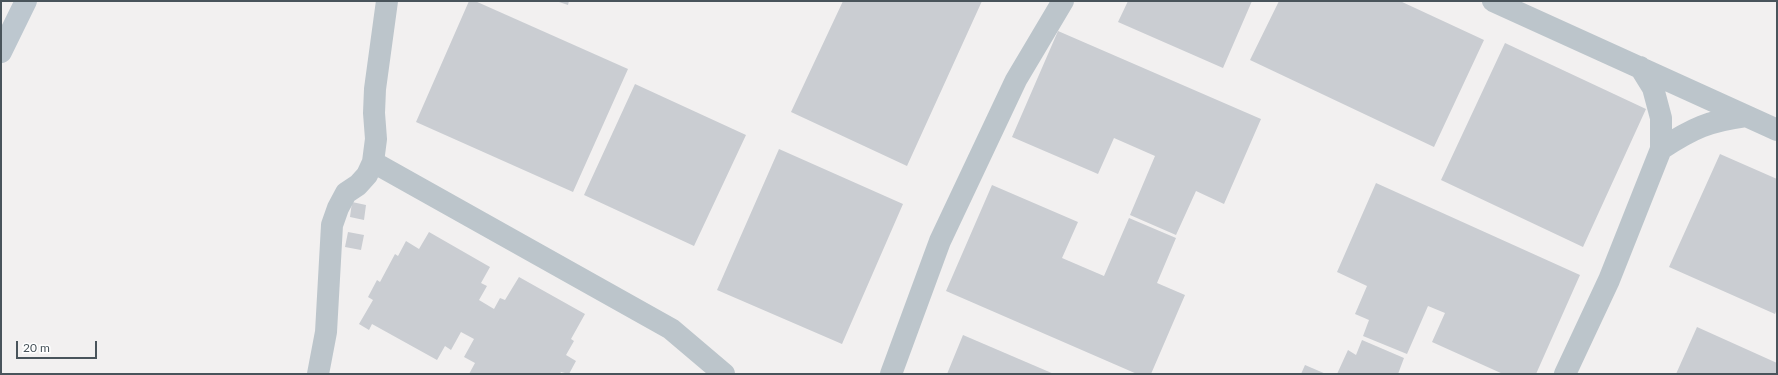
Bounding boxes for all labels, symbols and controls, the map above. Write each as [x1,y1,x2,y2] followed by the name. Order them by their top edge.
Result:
[18,333,99,359] scale bar
[23,340,50,355] text: 20 m

